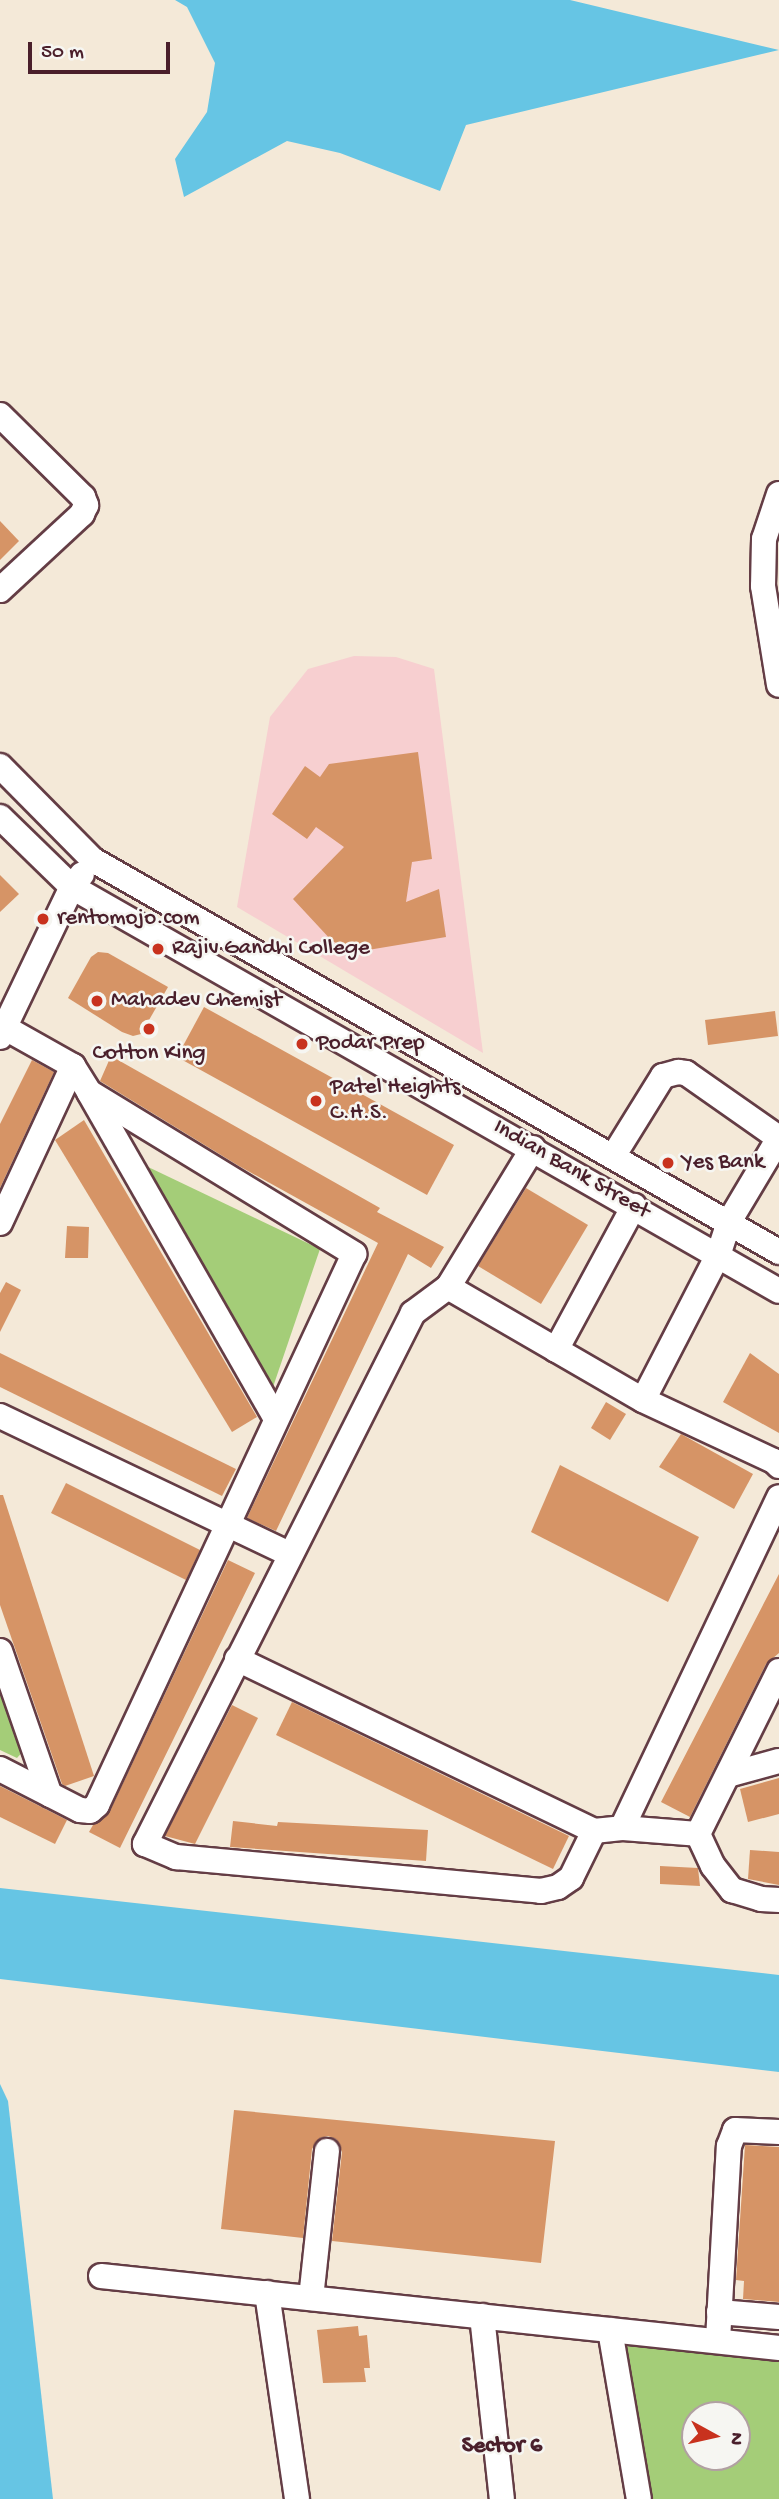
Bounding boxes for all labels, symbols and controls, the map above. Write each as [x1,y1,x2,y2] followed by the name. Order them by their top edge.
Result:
[32,28,173,72] scale bar
[41,41,84,66] text: 50 m
[57,905,199,933] place label: rentomojo.com
[35,911,51,927] marker: rentomojo.com
[172,935,370,963] place label: Rajiv Gandhi College
[150,941,166,957] marker: Rajiv Gandhi College
[111,987,282,1015] place label: Mahadev Chemist
[89,993,105,1009] marker: Mahadev Chemist
[141,1021,157,1037] marker: Cotton King
[316,1030,424,1058] place label: Podar Prep
[294,1036,310,1052] marker: Podar Prep
[92,1040,206,1068] place label: Cotton King
[330,1074,461,1128] place label: Patel Heights C.H.S.
[308,1093,324,1109] marker: Patel Heights C.H.S.
[488,1114,654,1226] street label: Indian Bank Street
[682,1149,764,1177] place label: Yes Bank
[660,1155,676,1171] marker: Yes Bank
[681,2401,751,2471] north arrow
[723,2431,748,2446] text: N
[462,2433,542,2461] district label: Sector 6

